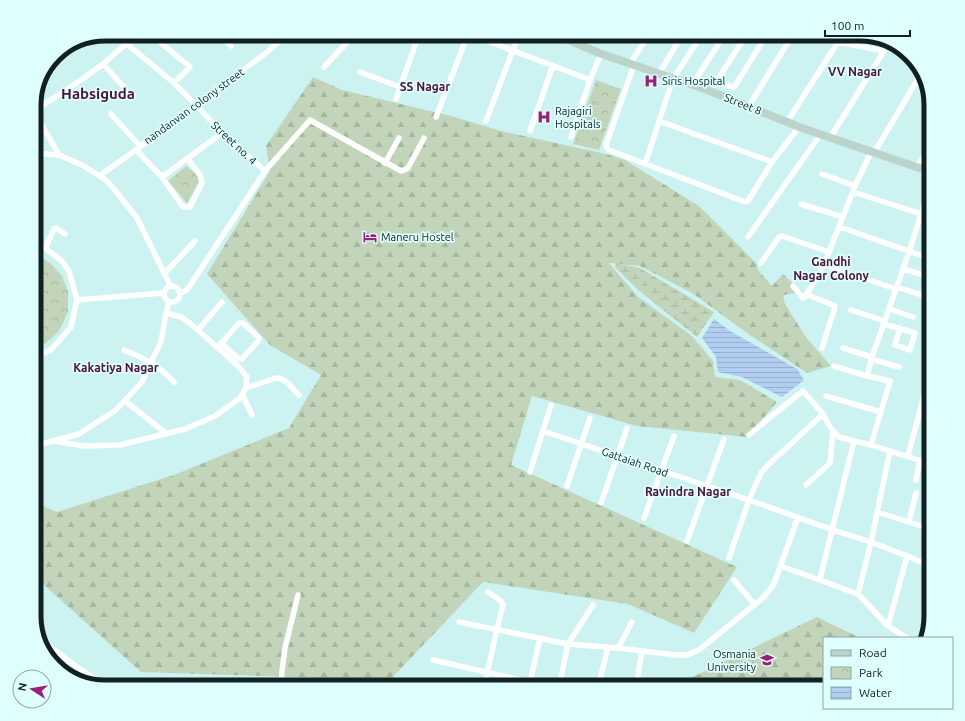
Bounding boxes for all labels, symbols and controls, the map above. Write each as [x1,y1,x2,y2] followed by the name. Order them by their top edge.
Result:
[825,12,910,38] scale bar
[831,19,864,32] text: 100 m
[142,65,247,146] street label: nandanvan colony street
[828,65,882,78] district label: VV Nagar
[643,73,659,89] hospital icon: Siris Hospital
[662,75,726,87] place label: Siris Hospital
[400,80,450,93] district label: SS Nagar
[61,85,135,102] district label: Habsiguda
[722,91,764,117] street label: Street 8
[555,105,601,130] place label: Rajagiri Hospitals
[536,109,552,125] hospital icon: Rajagiri Hospitals
[209,119,259,167] street label: Street no. 4
[362,229,378,245] hotel icon: Maneru Hostel
[381,231,454,243] place label: Maneru Hostel
[793,255,869,282] district label: Gandhi Nagar Colony
[73,361,159,374] district label: Kakatiya Nagar
[600,445,670,479] street label: Gattaiah Road
[645,485,731,498] district label: Ravindra Nagar
[823,637,953,709] legend
[859,646,887,659] text: Road
[707,648,757,673] place label: Osmania University
[759,652,775,668] school or university icon: Osmania University
[859,666,883,679] text: Park
[12,669,52,709] north arrow
[15,682,29,692] text: N
[859,686,892,699] text: Water

